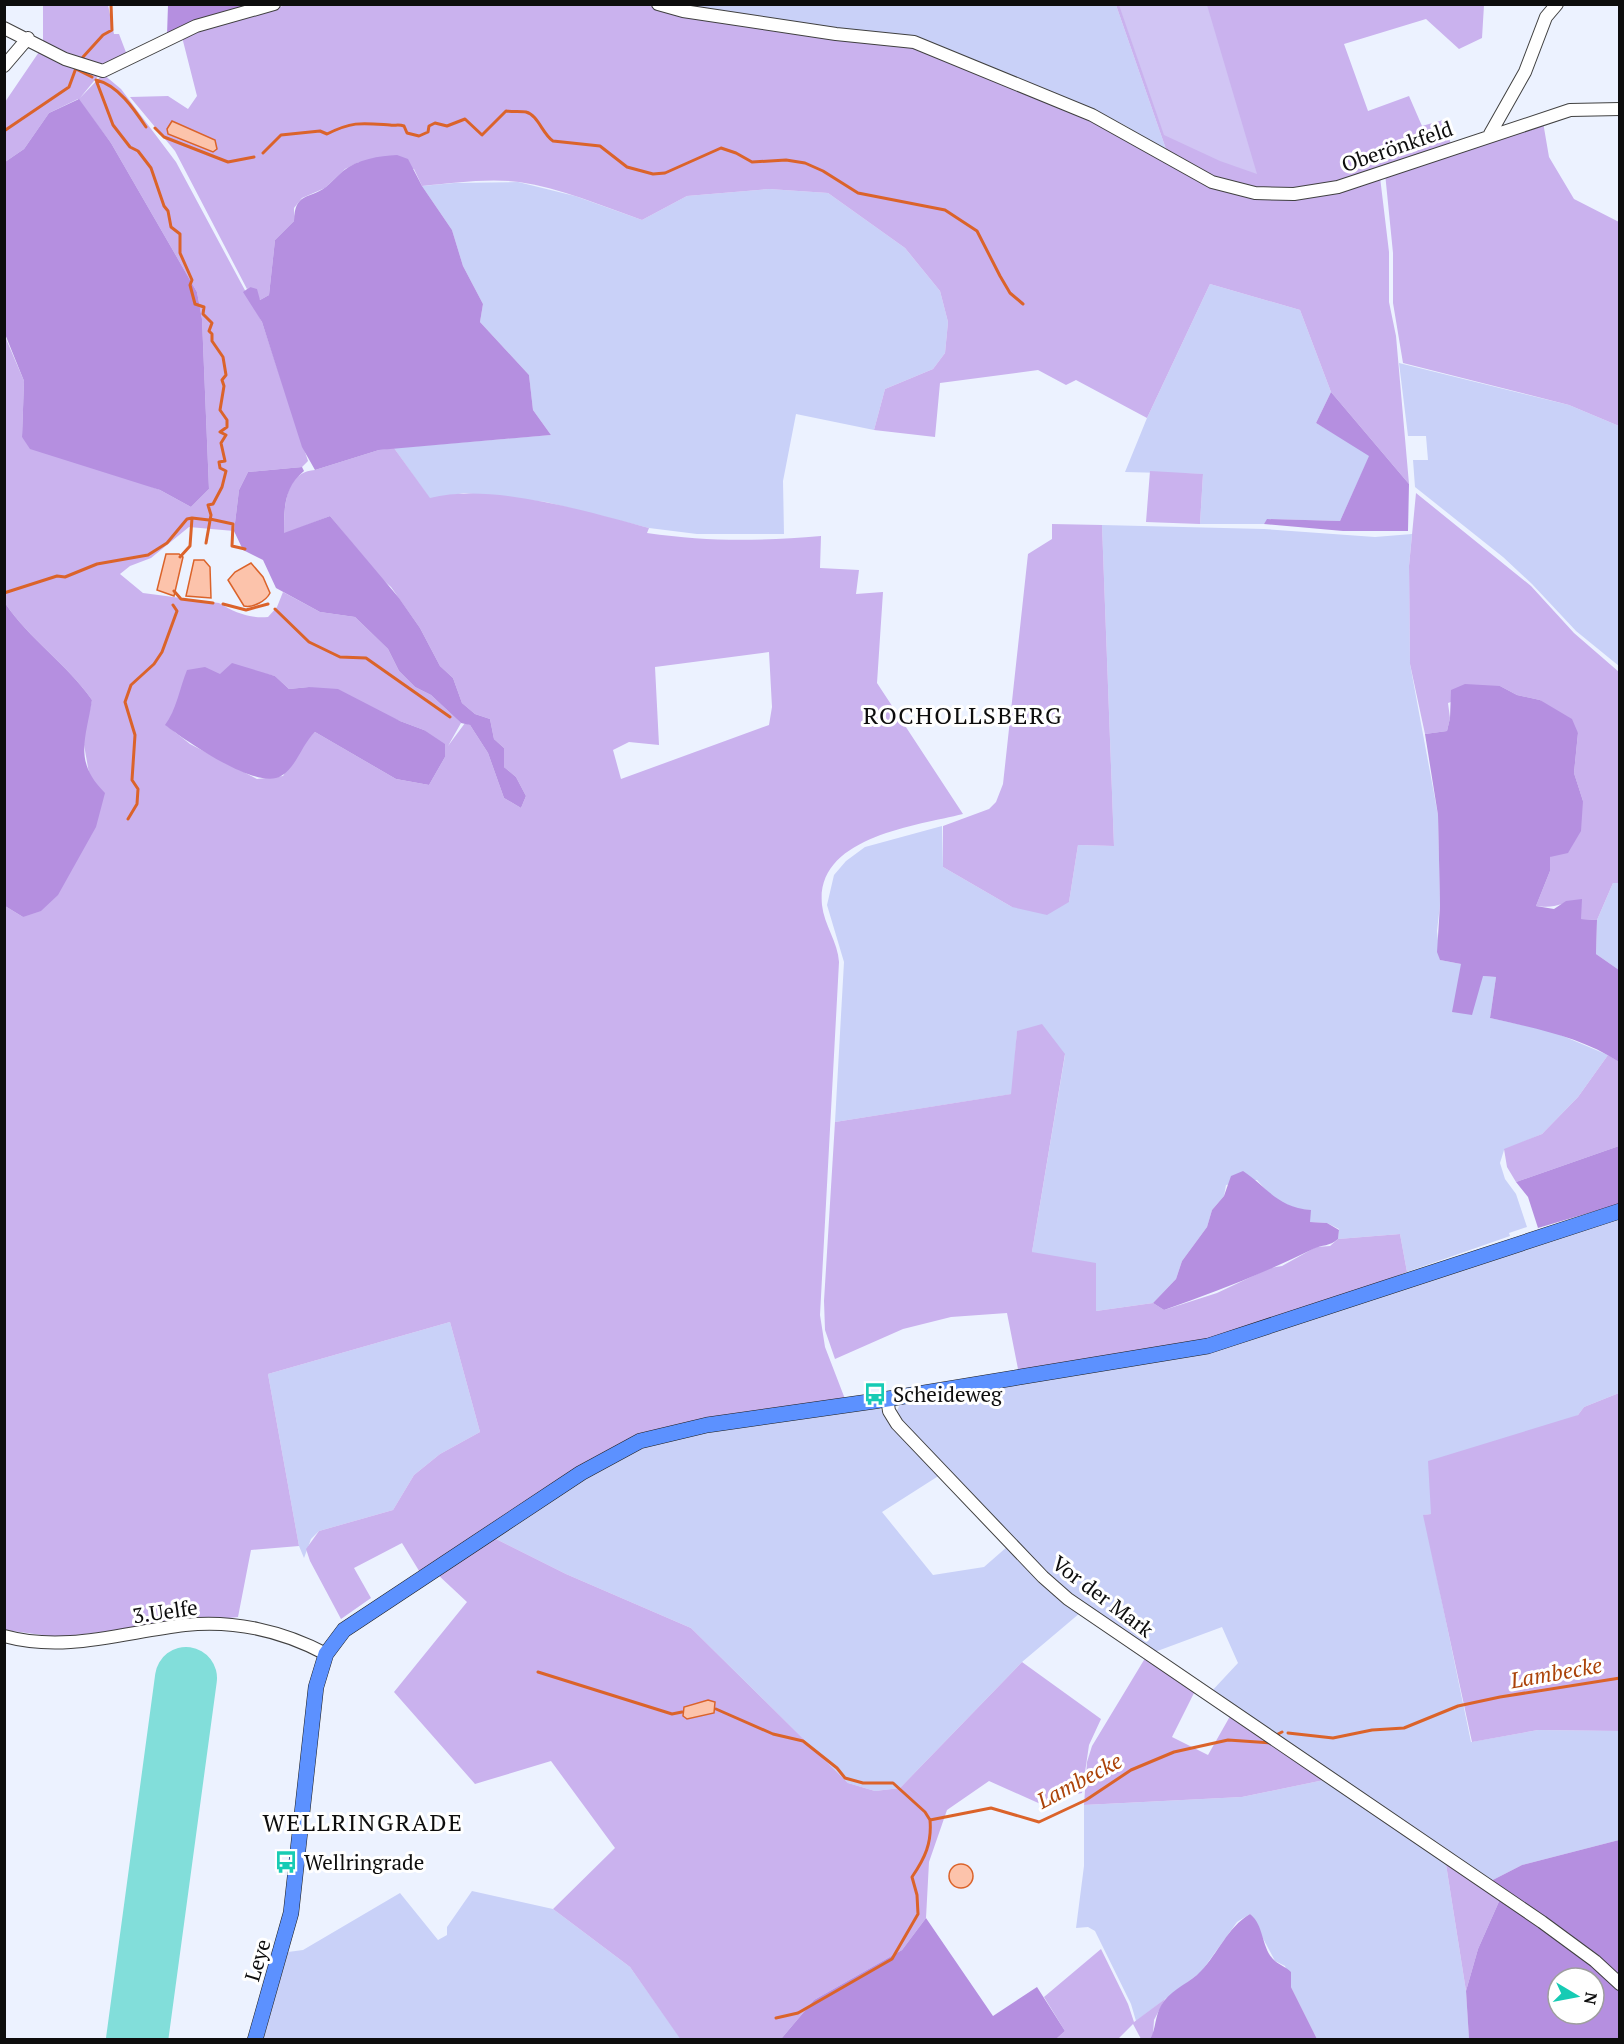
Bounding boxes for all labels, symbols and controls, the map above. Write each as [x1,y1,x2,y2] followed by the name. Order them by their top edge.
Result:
[1338,114,1457,178] street label: Oberönkfeld
[863,699,1063,731] district label: ROCHOLLSBERG
[893,1380,1003,1408] place label: Scheideweg
[862,1381,888,1407] bus stop icon: Scheideweg
[1047,1549,1160,1643] street label: Vor der Mark
[131,1593,199,1629] street label: 3.Uelfe
[1507,1650,1604,1694] water label: Lambecke
[1030,1745,1127,1815] water label: Lambecke
[262,1806,464,1838] district label: WELLRINGRADE
[304,1848,424,1876] place label: Wellringrade
[273,1849,299,1875] bus stop icon: Wellringrade
[237,1936,277,1984] street label: Leye
[1546,1966,1606,2026] north arrow
[1579,1991,1603,2006] text: N

